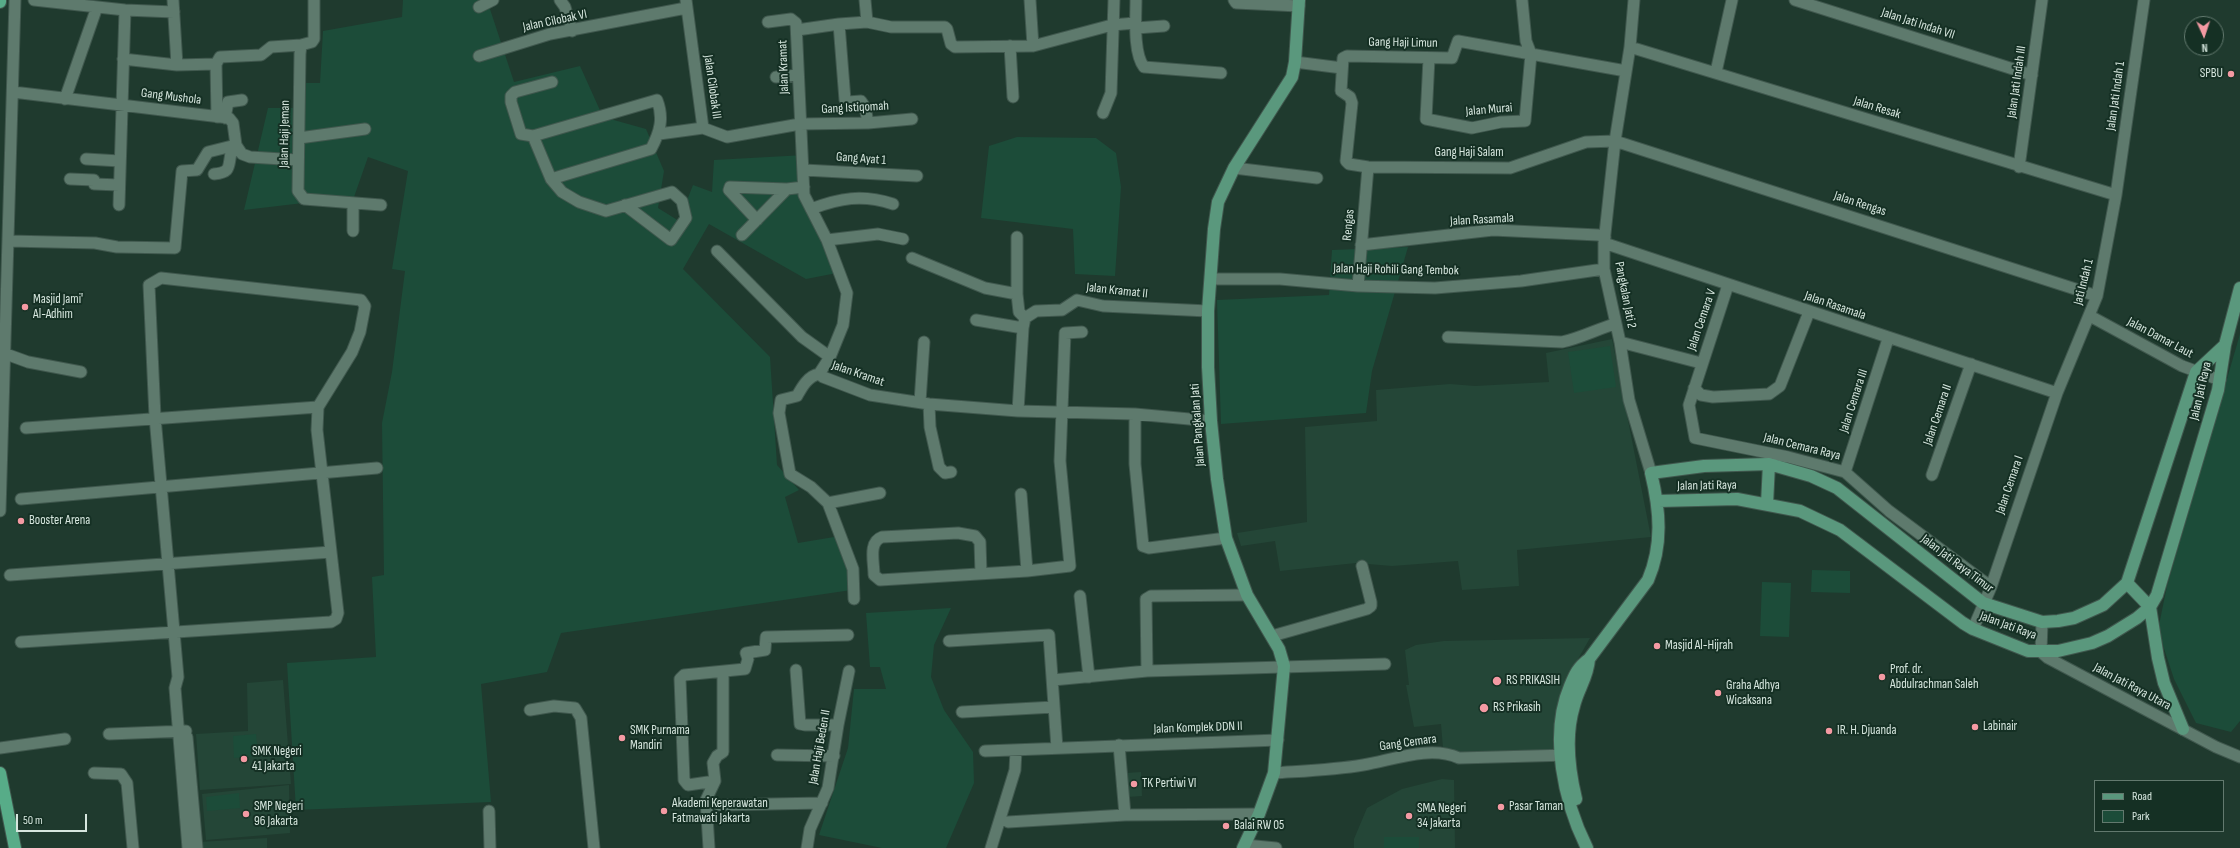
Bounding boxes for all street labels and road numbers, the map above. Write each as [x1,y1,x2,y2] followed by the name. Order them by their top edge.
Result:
[1879,5,1957,43] street label: Jalan Jati Indah VII
[522,7,588,35] street label: Jalan Cilobak VI
[1368,35,1438,51] street label: Gang Haji Limun
[775,40,793,94] street label: Jalan Kramat
[2004,45,2030,119] street label: Jalan Jati Indah III
[700,54,724,120] street label: Jalan Cilobak III
[2103,60,2129,132] street label: Jalan Jati Indah 1
[140,86,202,108] street label: Gang Mushola
[1852,93,1902,123] street label: Jalan Resak
[821,98,889,118] street label: Gang Istiqomah
[277,100,293,168] street label: Jalan Haji Jeman
[1465,100,1513,120] street label: Jalan Murai
[1434,145,1504,161] street label: Gang Haji Salam
[835,149,887,169] street label: Gang Ayat 1
[1832,188,1888,220] street label: Jalan Rengas
[1340,209,1358,241] street label: Rengas
[1450,211,1514,229] street label: Jalan Rasamala
[2071,257,2097,307] street label: Jati Indah 1
[1611,260,1639,330] street label: Pangkalan Jati 2
[1333,261,1459,279] street label: Jalan Haji Rohili Gang Tembok
[1086,280,1148,302] street label: Jalan Kramat II
[1684,287,1720,353] street label: Jalan Cemara V
[1802,288,1868,324] street label: Jalan Rasamala
[2124,314,2196,362] street label: Jalan Damar Laut
[830,358,886,390] street label: Jalan Kramat
[2187,360,2215,422] street label: Jalan Jati Raya
[1836,367,1872,435] street label: Jalan Cemara III
[1187,383,1209,467] street label: Jalan Pangkalan Jati
[1920,383,1956,447] street label: Jalan Cemara II
[1762,430,1842,464] street label: Jalan Cemara Raya
[1993,454,2027,516] street label: Jalan Cemara I
[1677,478,1737,494] street label: Jalan Jati Raya
[1918,532,1996,596] street label: Jalan Jati Raya Timur
[1977,609,2039,643] street label: Jalan Jati Raya
[2091,660,2173,714] street label: Jalan Jati Raya Utara
[806,708,834,786] street label: Jalan Haji Beden II
[1153,719,1243,737] street label: Jalan Komplek DDN II
[1378,731,1438,755] street label: Gang Cemara

